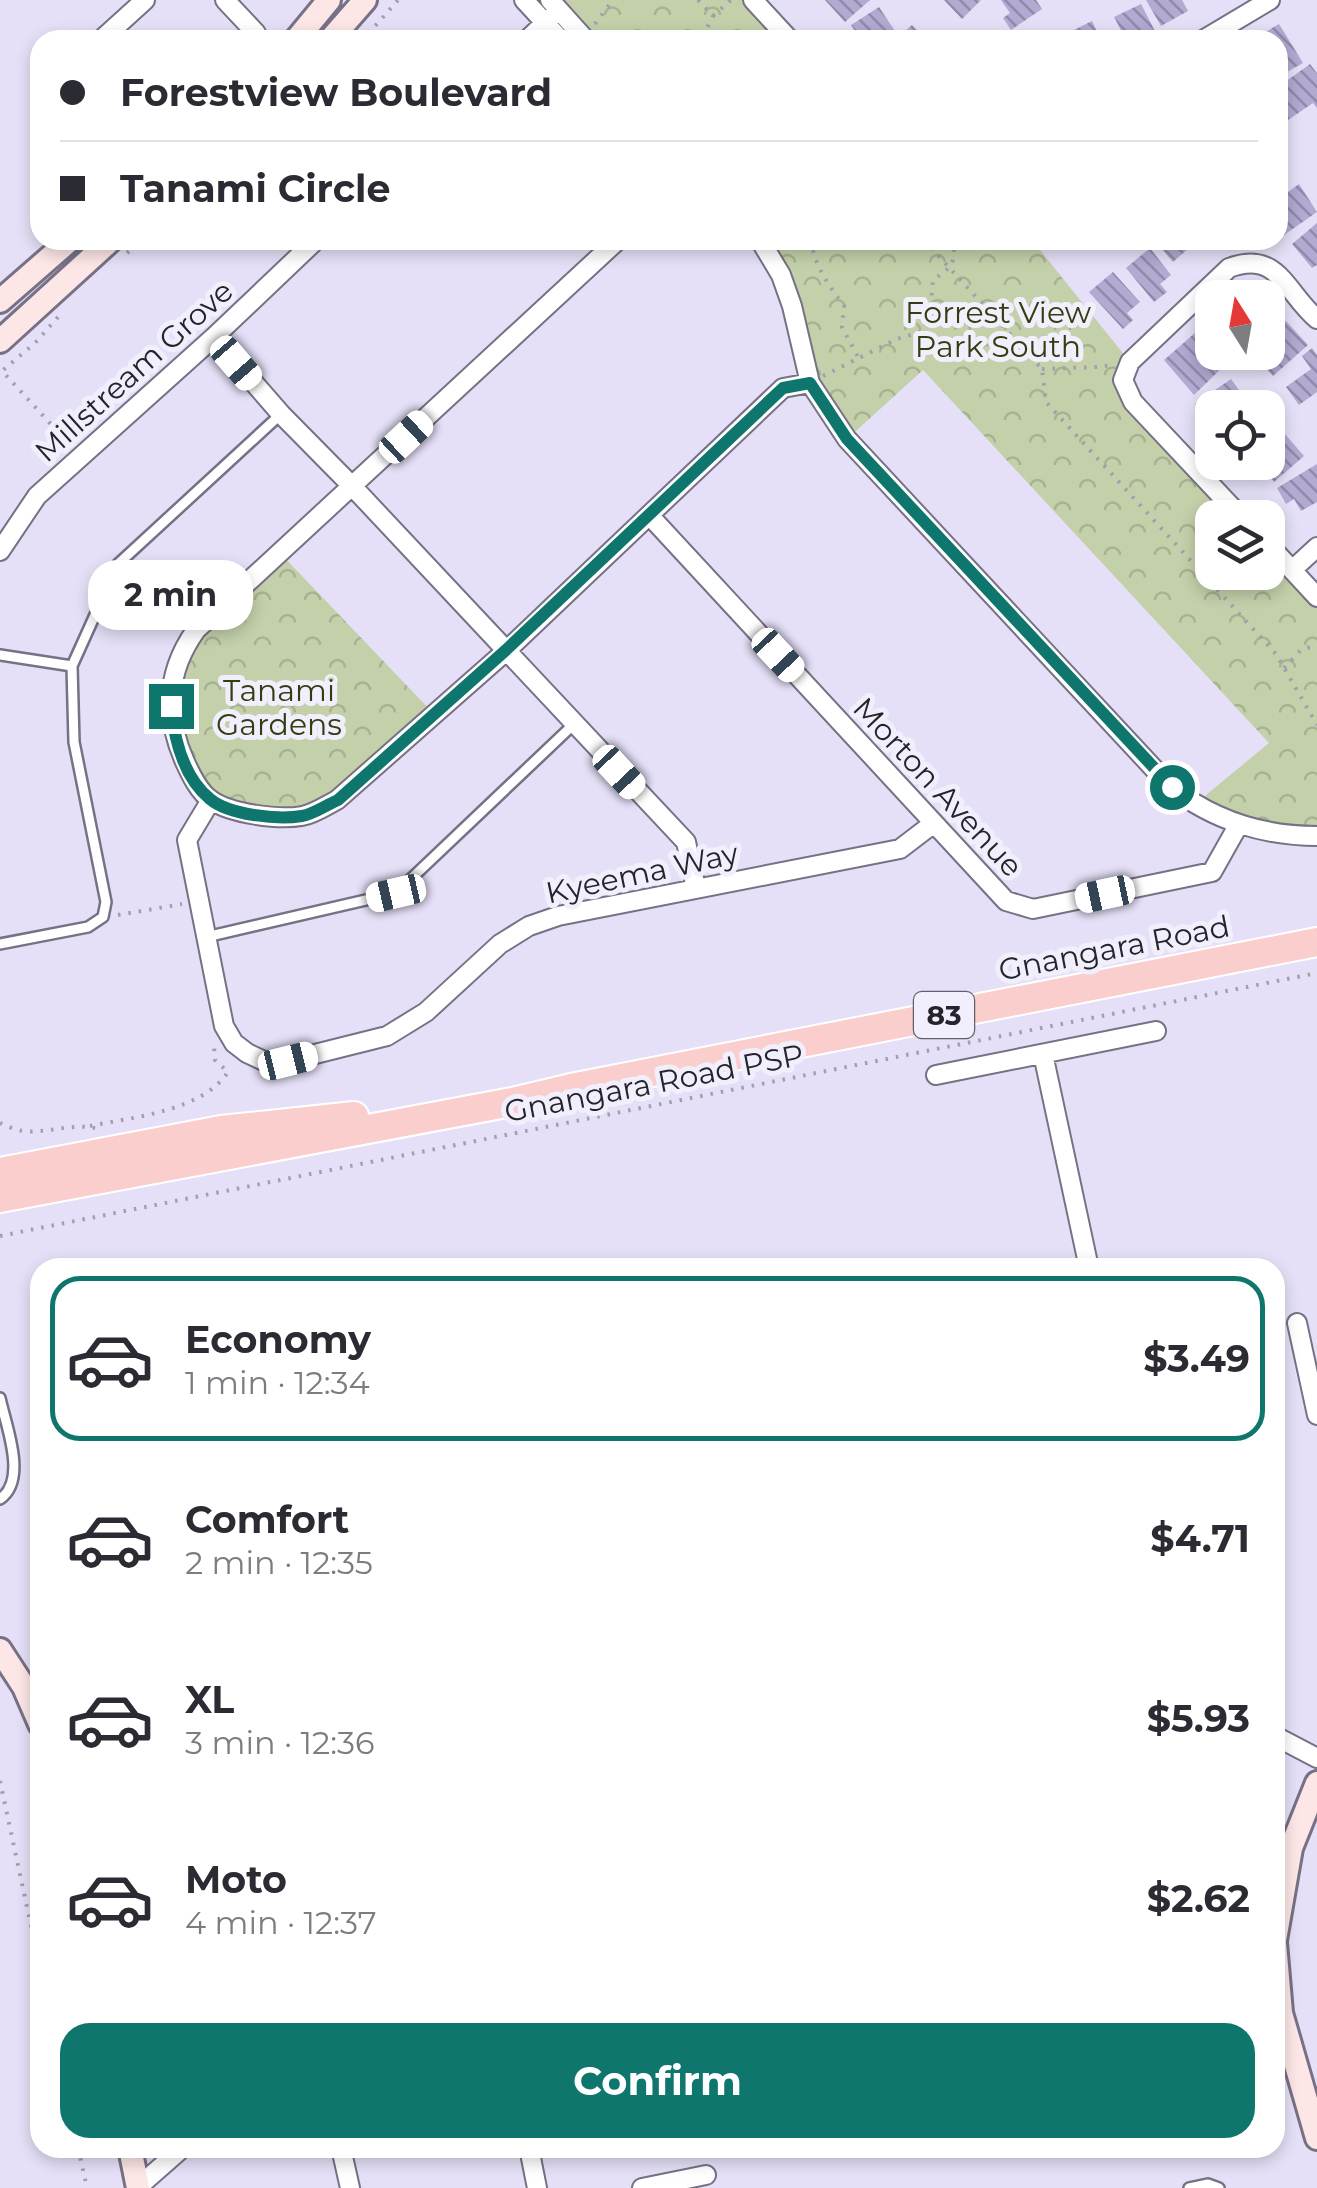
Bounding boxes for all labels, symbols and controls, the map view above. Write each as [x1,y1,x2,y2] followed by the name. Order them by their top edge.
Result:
[120,69,552,116] text: Forestview Boulevard
[120,165,390,212] text: Tanami Circle
[27,272,241,470] street label: Millstream Grove
[1195,280,1285,370] north arrow
[1195,280,1285,590] map controls
[905,294,1092,365] park label: Forrest View Park South
[205,331,267,395] car
[1195,390,1285,480] button: locate
[374,406,438,468] car
[1195,500,1285,590] button: layers
[89,561,254,631] callout: 2 min
[124,575,217,614] text: 2 min
[747,623,809,687] car
[216,672,342,743] park label: Tanami Gardens
[149,684,194,729] route end
[845,690,1031,884] street label: Morton Avenue
[588,740,650,804] car
[1150,765,1195,810] route start
[542,834,742,911] street label: Kyeema Way
[363,872,429,914] car
[1073,873,1137,915] car
[995,907,1233,989] street label: Gnangara Road
[914,992,974,1038] road number: 83
[501,1036,807,1130] street label: Gnangara Road PSP
[255,1039,321,1083] car
[65,1314,155,1404] icon: car
[185,1316,371,1363] text: Economy
[1143,1335,1250,1382] text: $3.49
[185,1363,370,1402] text: 1 min · 12:34
[65,1494,155,1584] icon: car
[185,1496,349,1543] text: Comfort
[1150,1515,1250,1562] text: $4.71
[185,1543,373,1582] text: 2 min · 12:35
[65,1674,155,1764] icon: car
[185,1676,234,1723] text: XL
[1147,1695,1250,1742] text: $5.93
[185,1723,375,1762] text: 3 min · 12:36
[65,1854,155,1944] icon: car
[185,1856,287,1903] text: Moto
[1147,1875,1250,1922] text: $2.62
[185,1903,377,1942] text: 4 min · 12:37
[60,2023,1255,2138] button: Confirm

